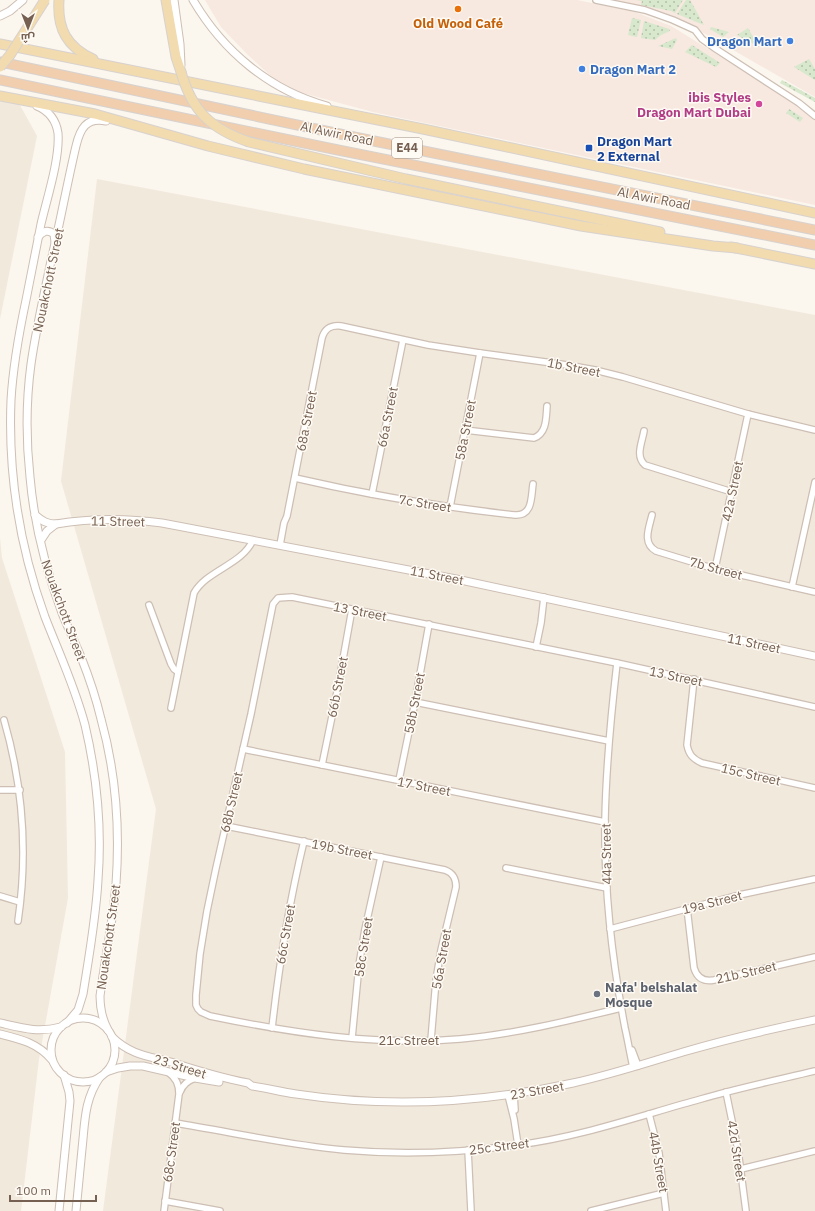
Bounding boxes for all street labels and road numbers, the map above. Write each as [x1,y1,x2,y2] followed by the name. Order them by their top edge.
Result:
[299,117,375,150] street label: Al Awir Road
[392,138,422,158] road number: E44
[616,183,692,214] street label: Al Awir Road
[29,226,68,334] street label: Nouakchott Street
[546,354,602,381] street label: 1b Street
[373,385,402,449] street label: 66a Street
[292,389,321,453] street label: 68a Street
[451,398,480,462] street label: 58a Street
[718,459,747,523] street label: 42a Street
[397,491,452,516] street label: 7c Street
[91,513,145,530] street label: 11 Street
[688,553,744,584] street label: 7b Street
[37,557,90,663] street label: Nouakchott Street
[409,562,465,589] street label: 11 Street
[332,598,388,625] street label: 13 Street
[726,630,782,657] street label: 11 Street
[323,655,352,719] street label: 66b Street
[648,663,704,690] street label: 13 Street
[400,671,429,735] street label: 58b Street
[719,759,782,790] street label: 15c Street
[216,770,247,834] street label: 68b Street
[396,773,452,800] street label: 17 Street
[597,823,616,885] street label: 44a Street
[310,835,374,864] street label: 19b Street
[93,883,124,991] street label: Nouakchott Street
[680,887,744,918] street label: 19a Street
[272,903,299,966] street label: 66c Street
[350,916,377,978] street label: 58c Street
[428,927,455,991] street label: 56a Street
[714,957,778,988] street label: 21b Street
[379,1032,439,1049] street label: 21c Street
[151,1050,208,1083] street label: 23 Street
[509,1077,565,1104] street label: 23 Street
[723,1119,750,1183] street label: 42d Street
[159,1121,184,1183] street label: 68c Street
[645,1130,672,1194] street label: 44b Street
[468,1134,530,1159] street label: 25c Street

